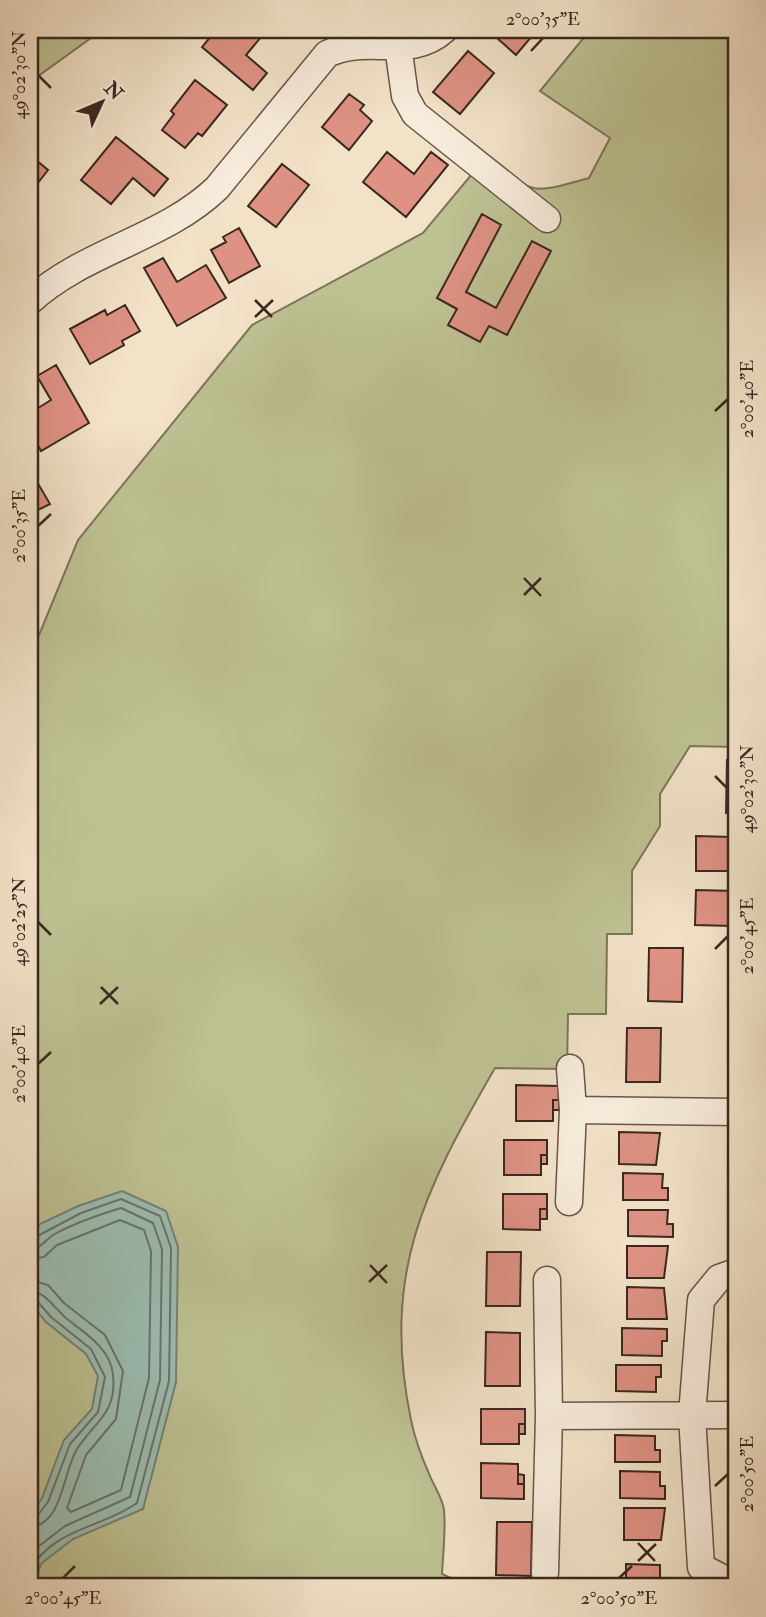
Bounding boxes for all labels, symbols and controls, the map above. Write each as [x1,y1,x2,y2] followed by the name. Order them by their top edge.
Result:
[506,8,580,31] text: 2°00'35"E
[8,31,31,119] text: 49°02'30"N
[66,66,136,136] north arrow
[98,76,129,106] text: N
[736,360,759,438] text: 2°00'40"E
[8,489,31,563] text: 2°00'35"E
[736,745,759,833] text: 49°02'30"N
[8,877,31,967] text: 49°02'25"N
[736,897,759,974] text: 2°00'45"E
[8,1025,31,1103] text: 2°00'40"E
[736,1436,759,1512] text: 2°00'50"E
[25,1587,102,1610] text: 2°00'45"E
[581,1587,657,1610] text: 2°00'50"E

